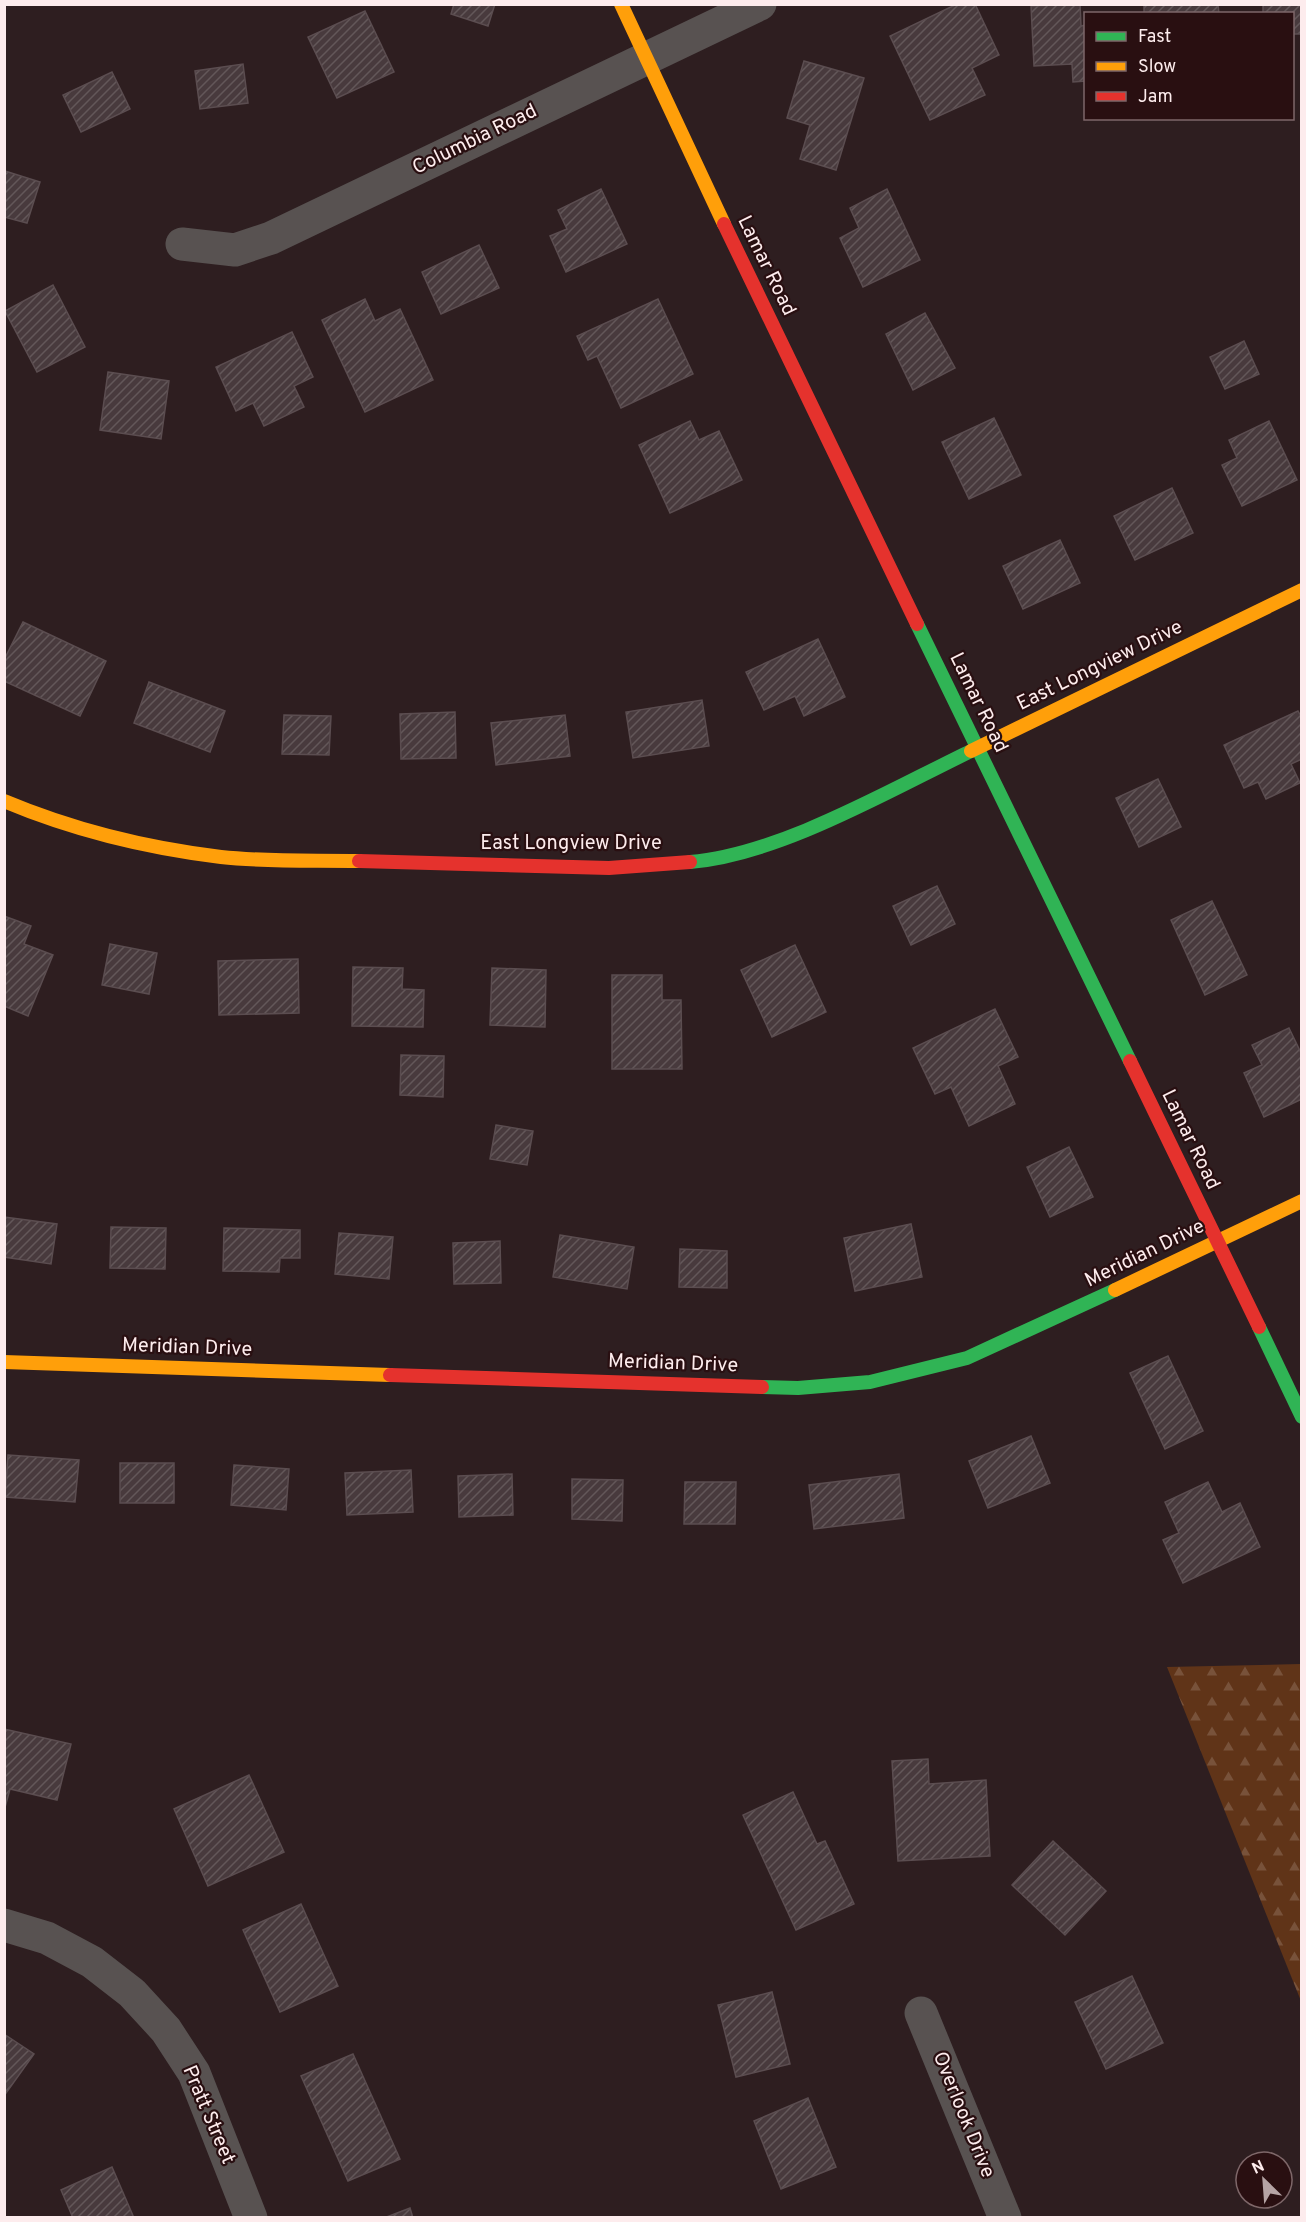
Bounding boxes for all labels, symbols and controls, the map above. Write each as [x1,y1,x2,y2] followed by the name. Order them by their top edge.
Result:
[1084,12,1294,120] legend
[1138,26,1171,49] text: Fast
[1138,56,1176,79] text: Slow
[1138,86,1173,109] text: Jam
[408,99,542,181] street label: Columbia Road
[731,212,801,320] street label: Lamar Road
[1013,615,1187,717] street label: East Longview Drive
[943,649,1013,757] street label: Lamar Road
[480,831,662,857] street label: East Longview Drive
[1155,1086,1225,1194] street label: Lamar Road
[1081,1214,1209,1294] street label: Meridian Drive
[121,1333,253,1363] street label: Meridian Drive
[607,1349,739,1379] street label: Meridian Drive
[926,2048,1000,2182] street label: Overlook Drive
[176,2062,240,2168] street label: Pratt Street
[1234,2150,1294,2210] north arrow
[1249,2157,1268,2180] text: N

